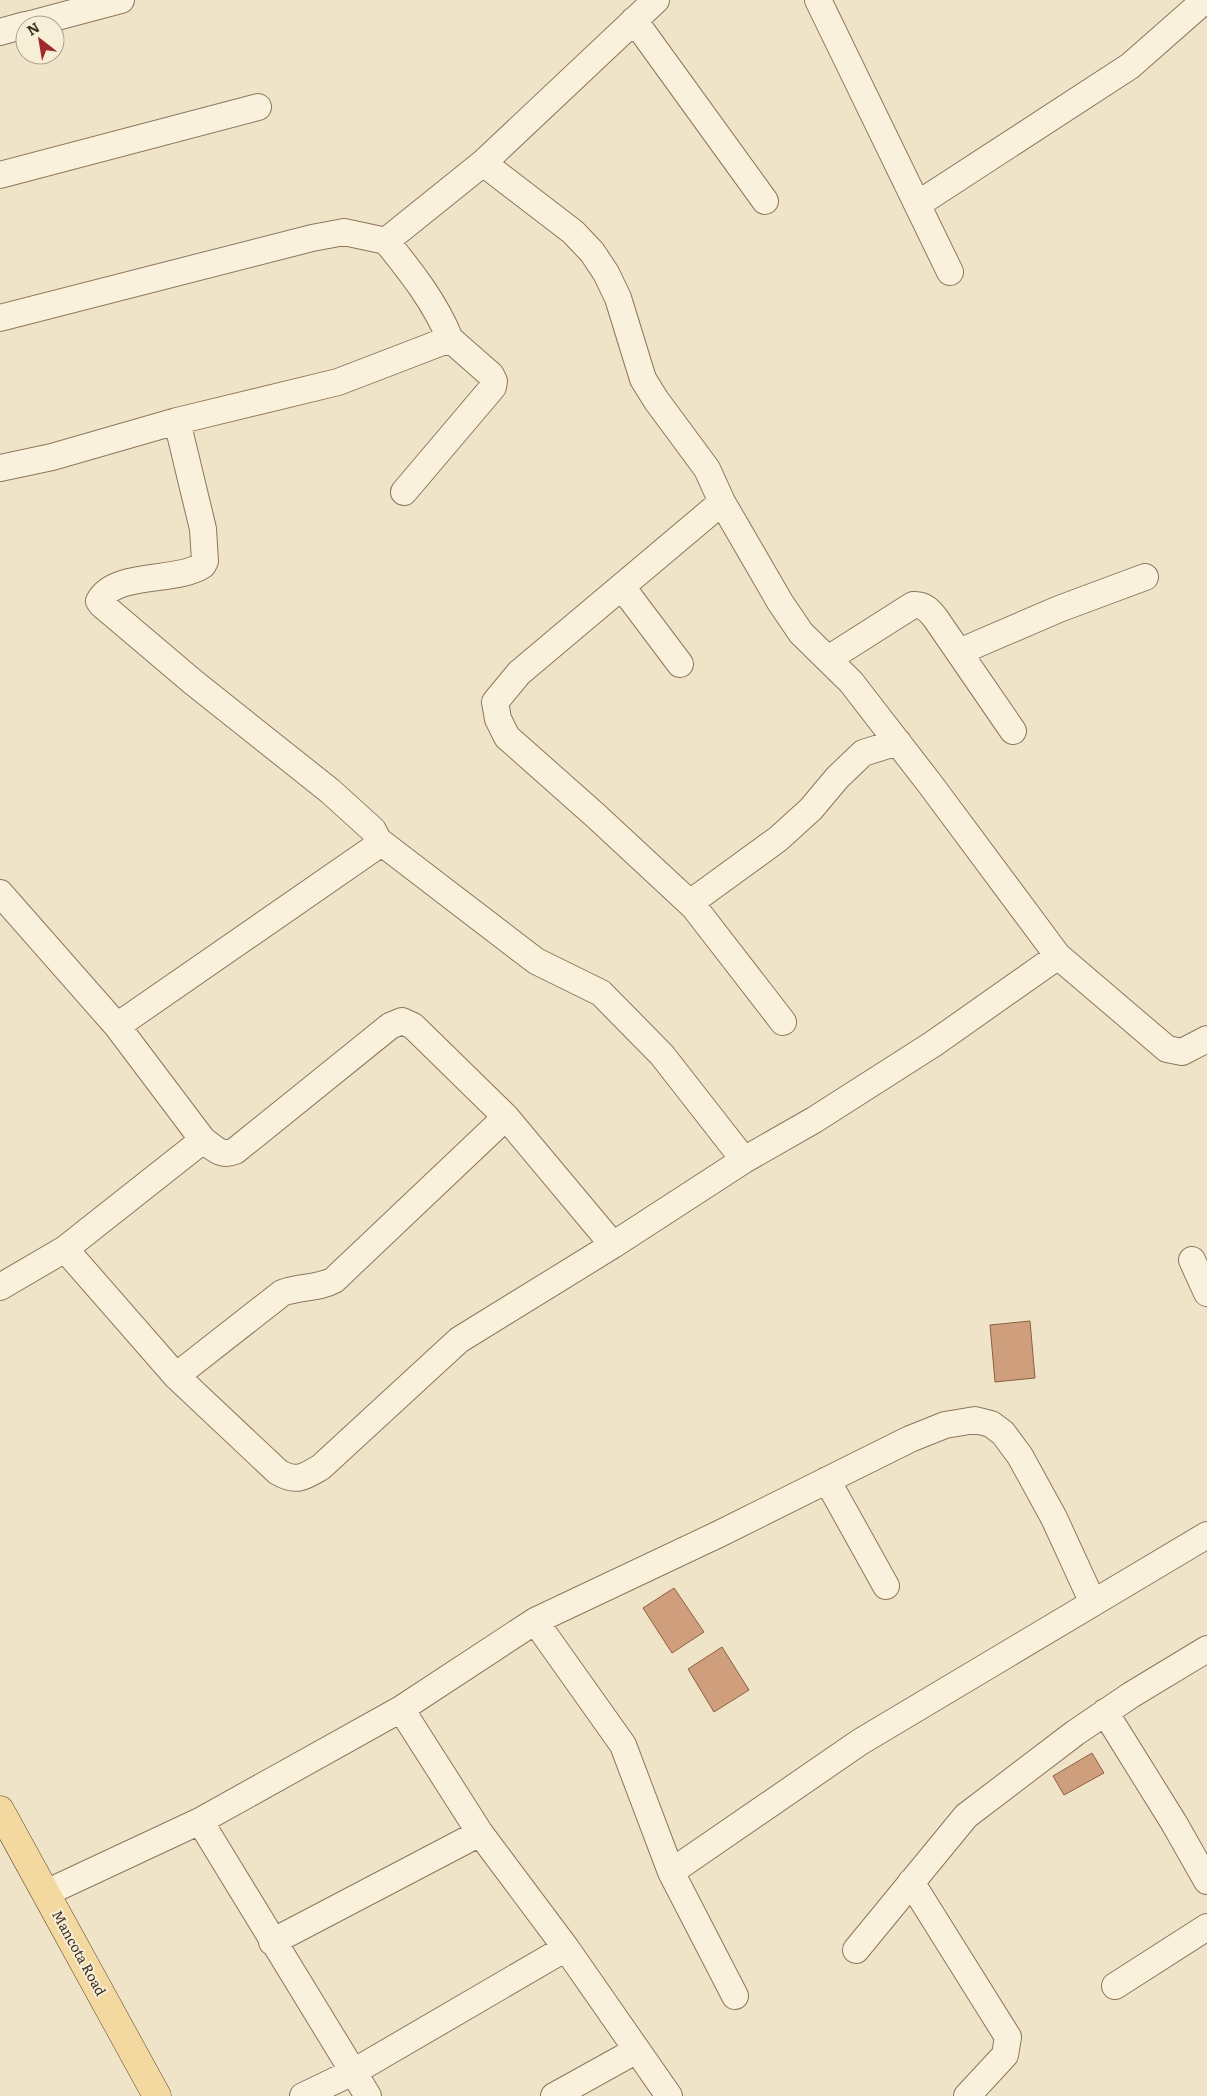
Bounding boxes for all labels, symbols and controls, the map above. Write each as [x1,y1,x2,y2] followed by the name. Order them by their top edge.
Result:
[15,15,65,65] north arrow
[23,16,43,40] text: N
[48,1906,112,1999] street label: Mancota Road

